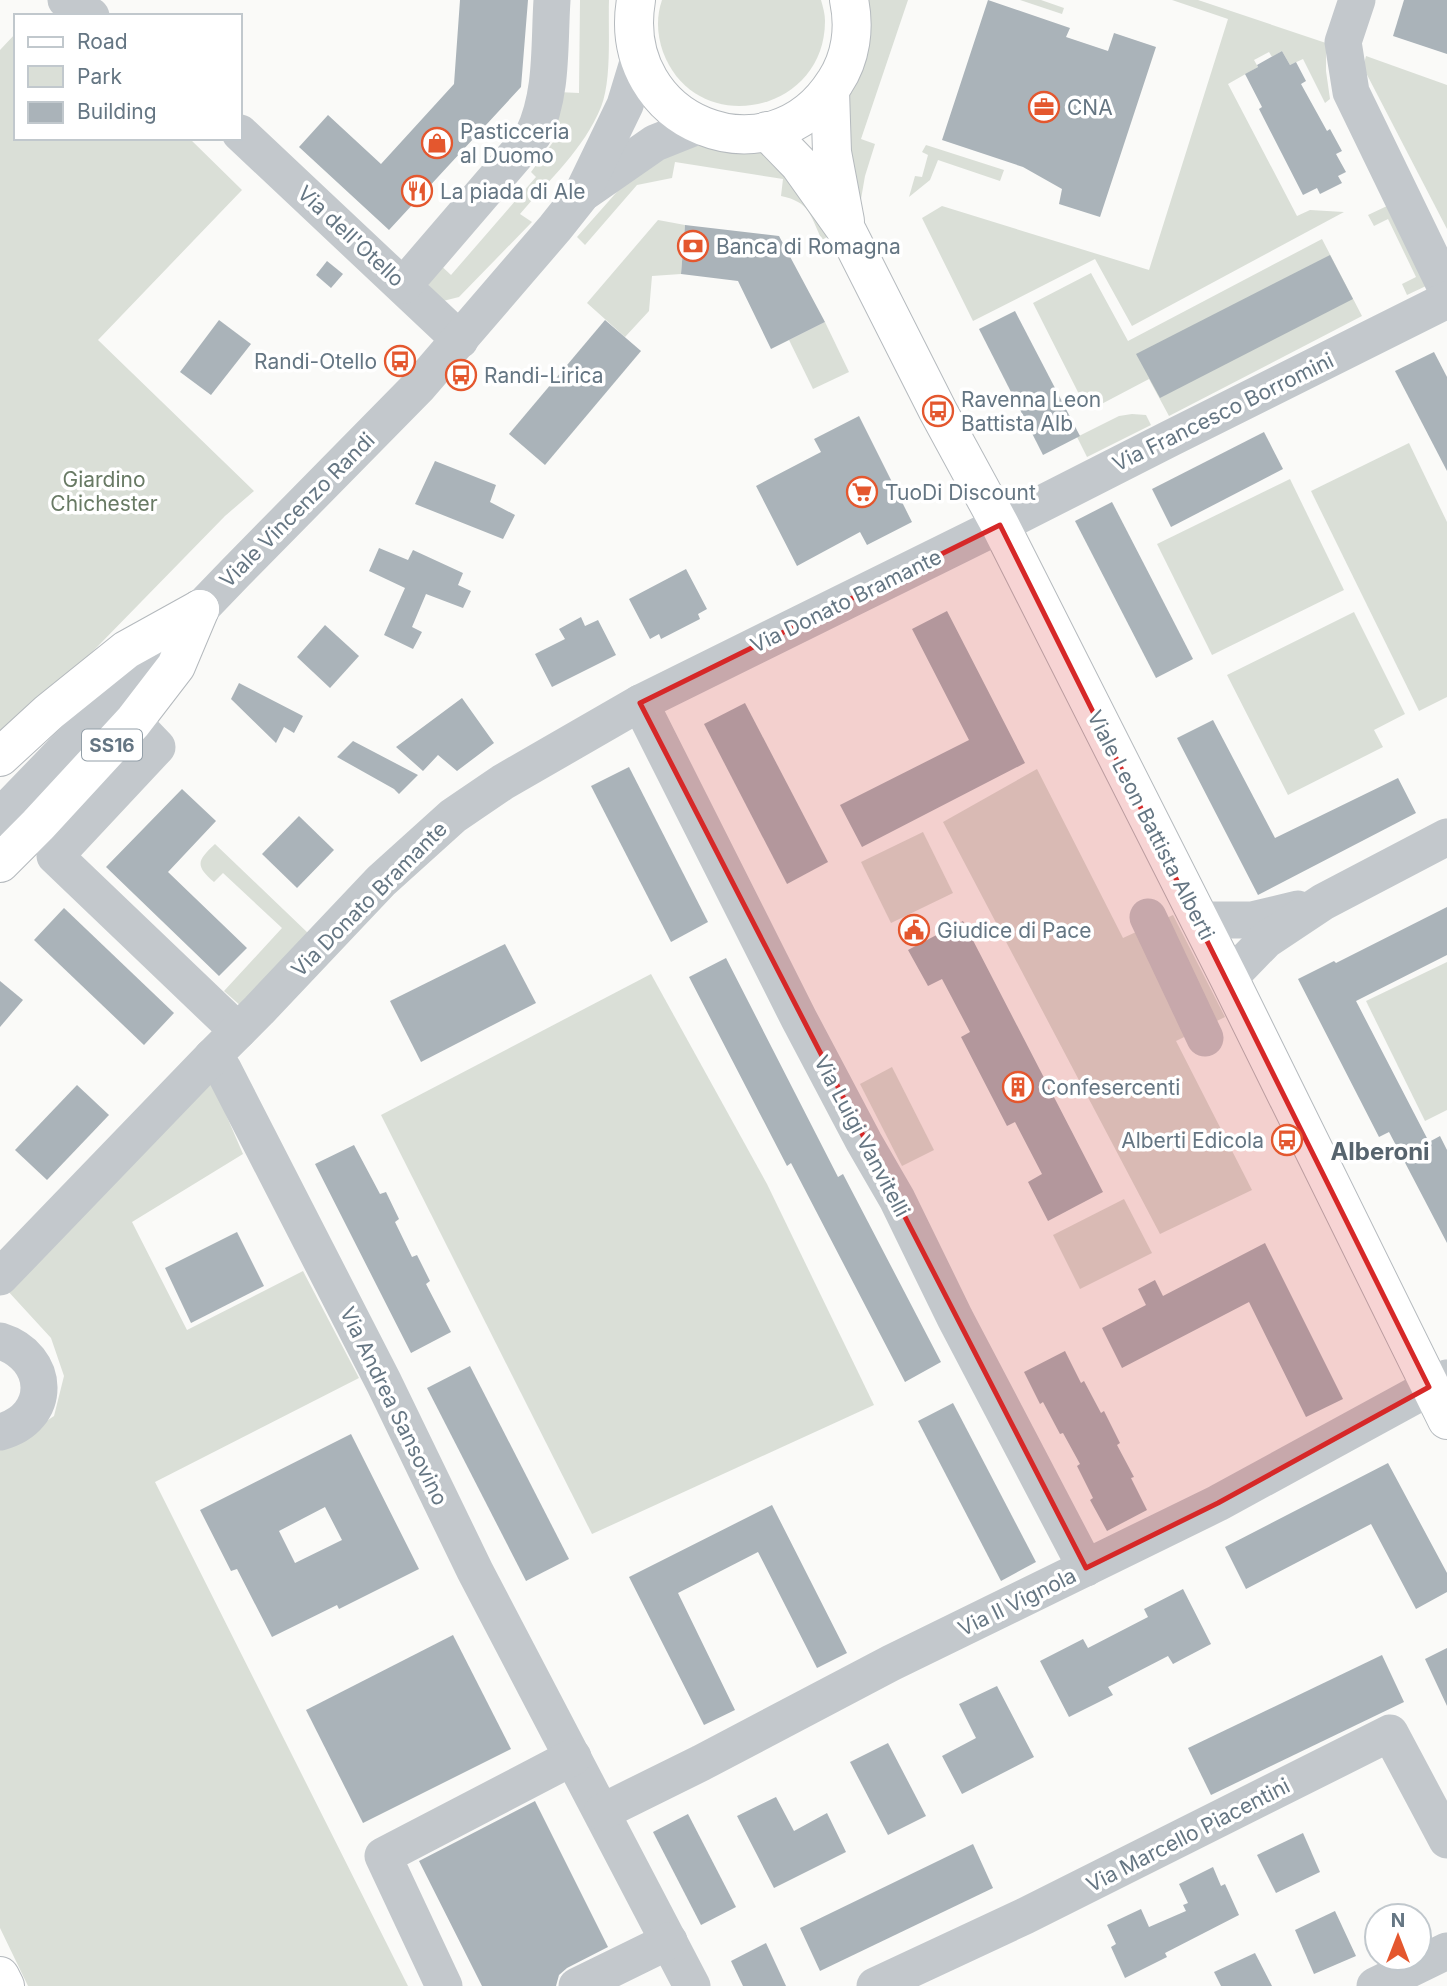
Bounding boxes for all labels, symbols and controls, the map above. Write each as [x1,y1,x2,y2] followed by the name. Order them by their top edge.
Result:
[14,14,242,140] legend
[77,29,128,54] text: Road
[77,64,122,89] text: Park
[1027,90,1061,124] office icon: CNA
[1067,95,1113,120] place label: CNA
[77,99,157,124] text: Building
[460,119,570,168] place label: Pasticceria al Duomo
[420,126,454,160] shop icon: Pasticceria al Duomo
[400,174,434,208] restaurant icon: La piada di Ale
[440,179,586,204] place label: La piada di Ale
[293,180,409,292] street label: Via dell'Otello
[676,229,710,263] bank icon: Banca di Romagna
[716,234,901,259] place label: Banca di Romagna
[383,344,417,378] bus stop icon: Randi-Otello
[1108,348,1338,476] street label: Via Francesco Borromini
[254,349,377,374] place label: Randi-Otello
[444,358,478,392] bus stop icon: Randi-Lirica
[484,363,604,388] place label: Randi-Lirica
[961,387,1101,436] place label: Ravenna Leon Battista Alb
[921,394,955,428] bus stop icon: Ravenna Leon Battista Alb
[214,427,380,593] street label: Viale Vincenzo Randi
[50,467,158,516] park label: Giardino Chichester
[845,475,879,509] supermarket icon: TuoDi Discount
[885,480,1036,505] place label: TuoDi Discount
[746,544,946,658] street label: Via Donato Bramante
[1082,706,1220,944] street label: Viale Leon Battista Alberti
[82,730,142,760] road number: SS16
[286,816,452,982] street label: Via Donato Bramante
[897,913,931,947] public building icon: Giudice di Pace
[937,918,1092,943] place label: Giudice di Pace
[809,1051,915,1221] street label: Via Luigi Vanvitelli
[1001,1070,1035,1104] building icon: Confesercenti
[1041,1075,1180,1100] place label: Confesercenti
[1270,1123,1304,1157] bus stop icon: Alberti Edicola
[1121,1128,1264,1153] place label: Alberti Edicola
[1330,1137,1430,1166] district label: Alberoni
[335,1303,453,1509] street label: Via Andrea Sansovino
[954,1563,1080,1641] street label: Via Il Vignola
[1082,1773,1294,1897] street label: Via Marcello Piacentini
[1363,1902,1433,1972] north arrow
[1391,1909,1405,1932] text: N

